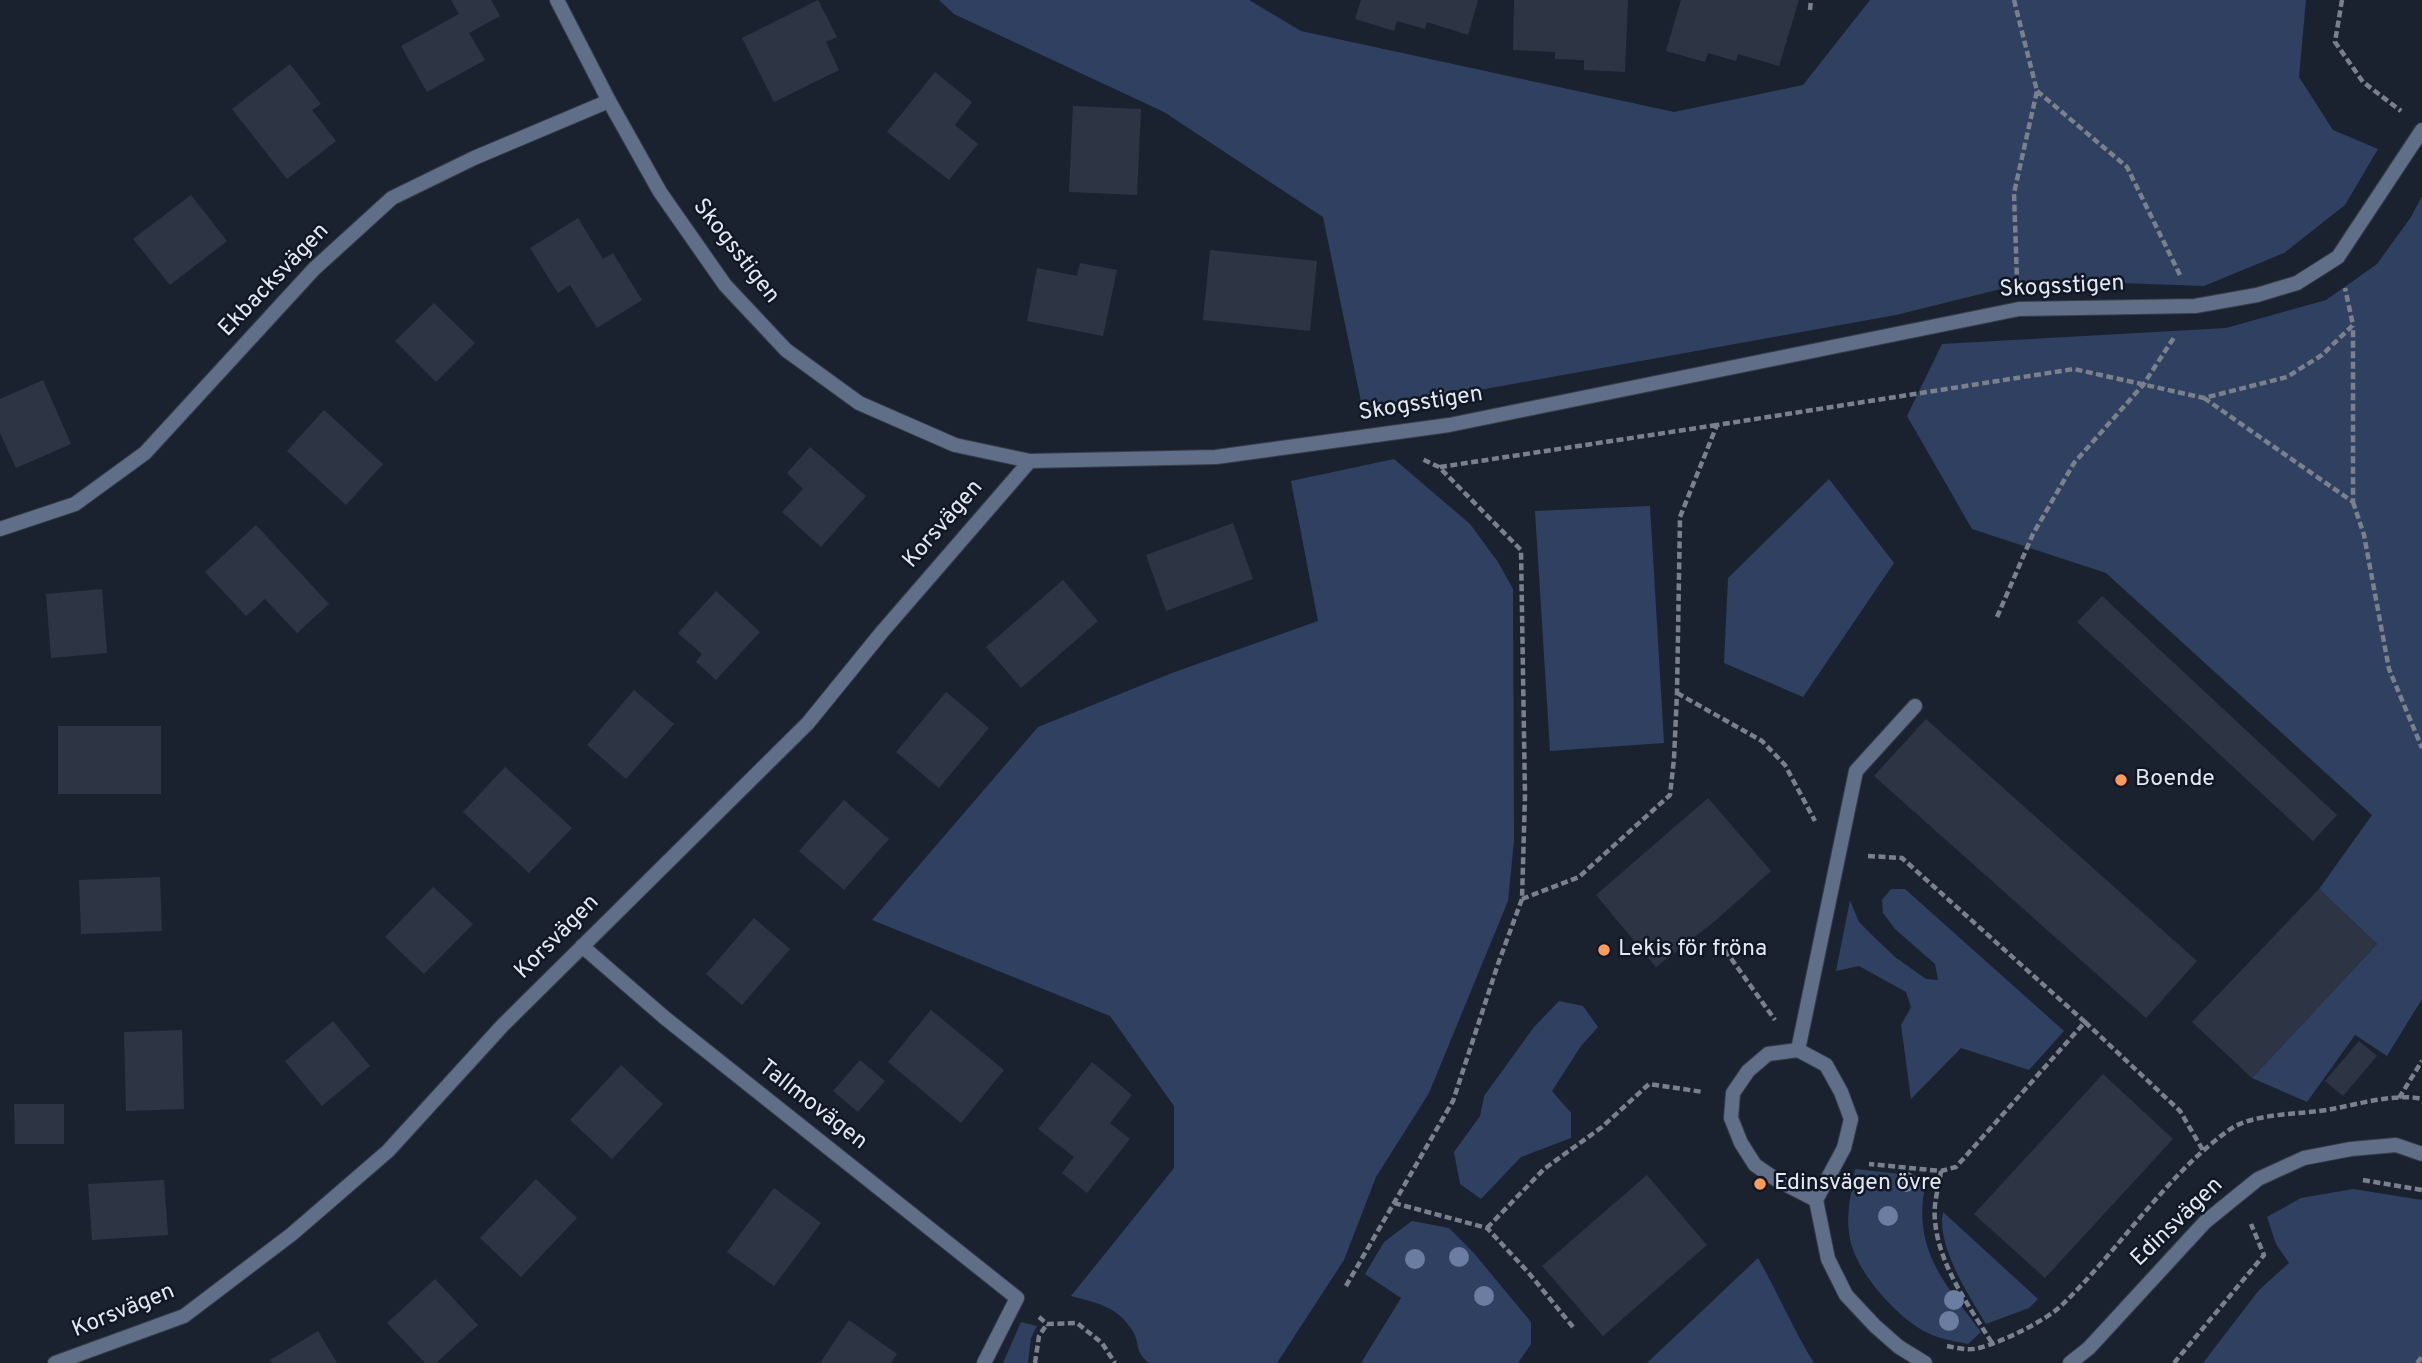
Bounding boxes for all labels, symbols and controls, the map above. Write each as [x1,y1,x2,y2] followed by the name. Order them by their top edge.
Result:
[686,194,784,310] street label: Skogsstigen
[214,218,336,344] street label: Ekbacksvägen
[1999,271,2125,305] street label: Skogsstigen
[1357,382,1485,428] street label: Skogsstigen
[898,475,990,575] street label: Korsvägen
[2135,766,2215,794] place label: Boende
[2113,772,2129,788] marker: Boende
[510,890,606,986] street label: Korsvägen
[1618,936,1767,964] place label: Lekis för fröna
[1596,942,1612,958] marker: Lekis för fröna
[752,1055,872,1157] street label: Tallmovägen
[1774,1170,1942,1198] place label: Edinsvägen övre
[2126,1172,2230,1274] street label: Edinsvägen
[1752,1176,1768,1192] marker: Edinsvägen övre
[69,1279,179,1345] street label: Korsvägen

